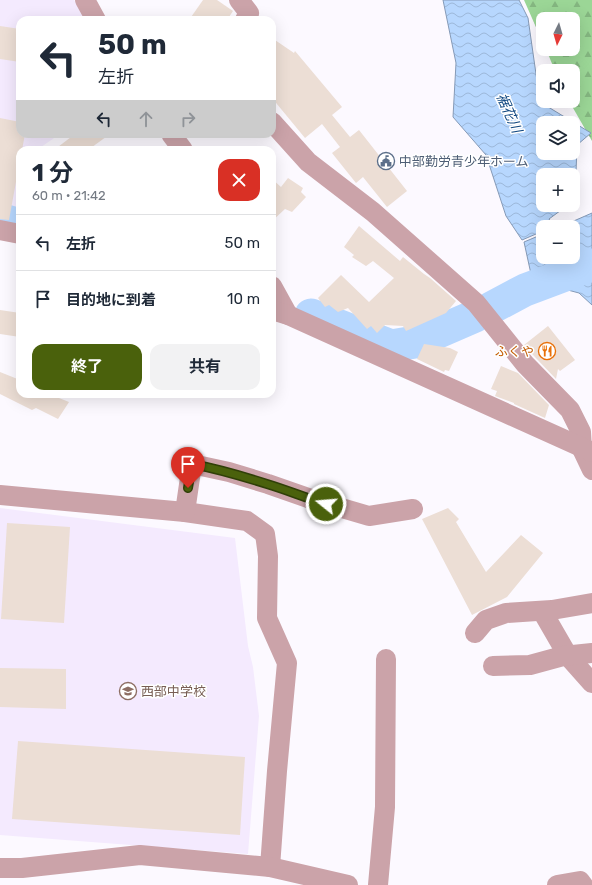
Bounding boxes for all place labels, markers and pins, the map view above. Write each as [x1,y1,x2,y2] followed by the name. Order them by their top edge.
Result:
[376,151,396,171] public building icon: 中部勤労青少年ホーム
[399,154,529,169] place label: 中部勤労青少年ホーム
[537,341,557,361] restaurant icon: ふくや
[495,344,534,359] place label: ふくや
[171,447,205,488] pin
[118,681,138,701] school or university icon: 西部中学校
[141,684,206,699] place label: 西部中学校

